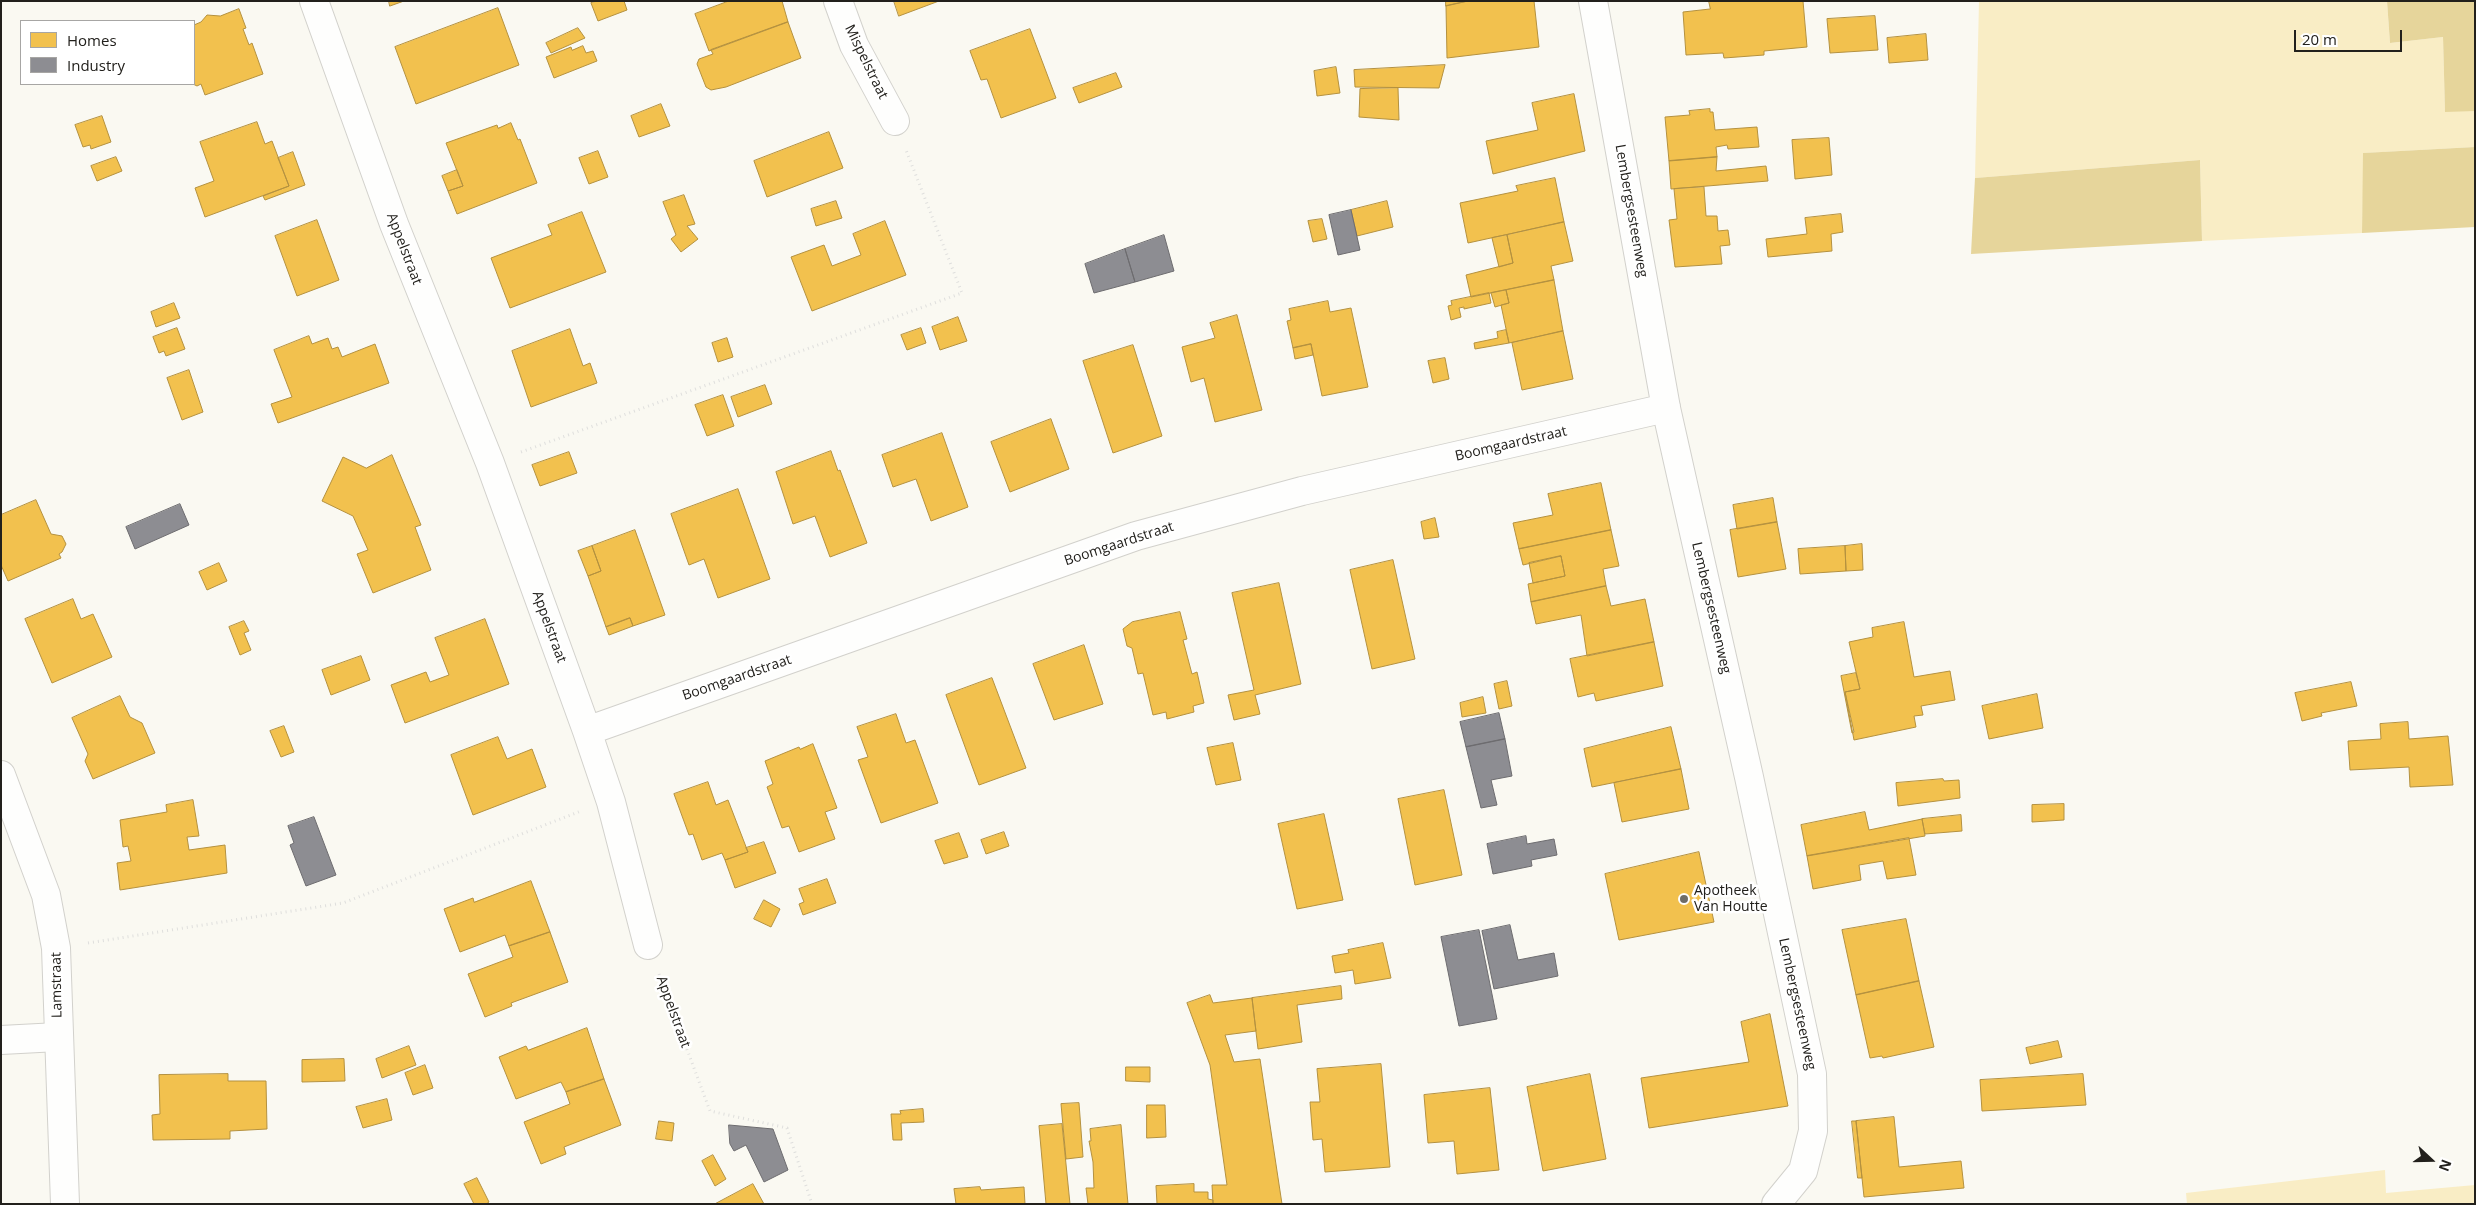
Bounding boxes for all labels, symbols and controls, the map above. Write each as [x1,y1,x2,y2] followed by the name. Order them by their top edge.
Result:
[20,20,195,85] legend
[2296,20,2404,52] scale bar
[841,22,891,102] street label: Mispelstraat
[2302,29,2337,49] text: 20 m
[67,30,117,50] text: Homes
[67,55,125,75] text: Industry
[1611,143,1651,279] street label: Lembergsesteenweg
[383,211,425,287] street label: Appelstraat
[1453,423,1569,465] street label: Boomgaardstraat
[1062,518,1176,570] street label: Boomgaardstraat
[1688,540,1734,676] street label: Lembergsesteenweg
[528,589,570,665] street label: Appelstraat
[680,651,794,705] street label: Boomgaardstraat
[1694,883,1768,916] place label: Apotheek Van Houtte
[1678,893,1690,905] marker: Apotheek Van Houtte
[1775,936,1819,1072] street label: Lembergsesteenweg
[48,952,66,1018] street label: Lamstraat
[652,974,694,1050] street label: Appelstraat
[2406,1135,2456,1185] north arrow
[2435,1157,2456,1174] text: N

